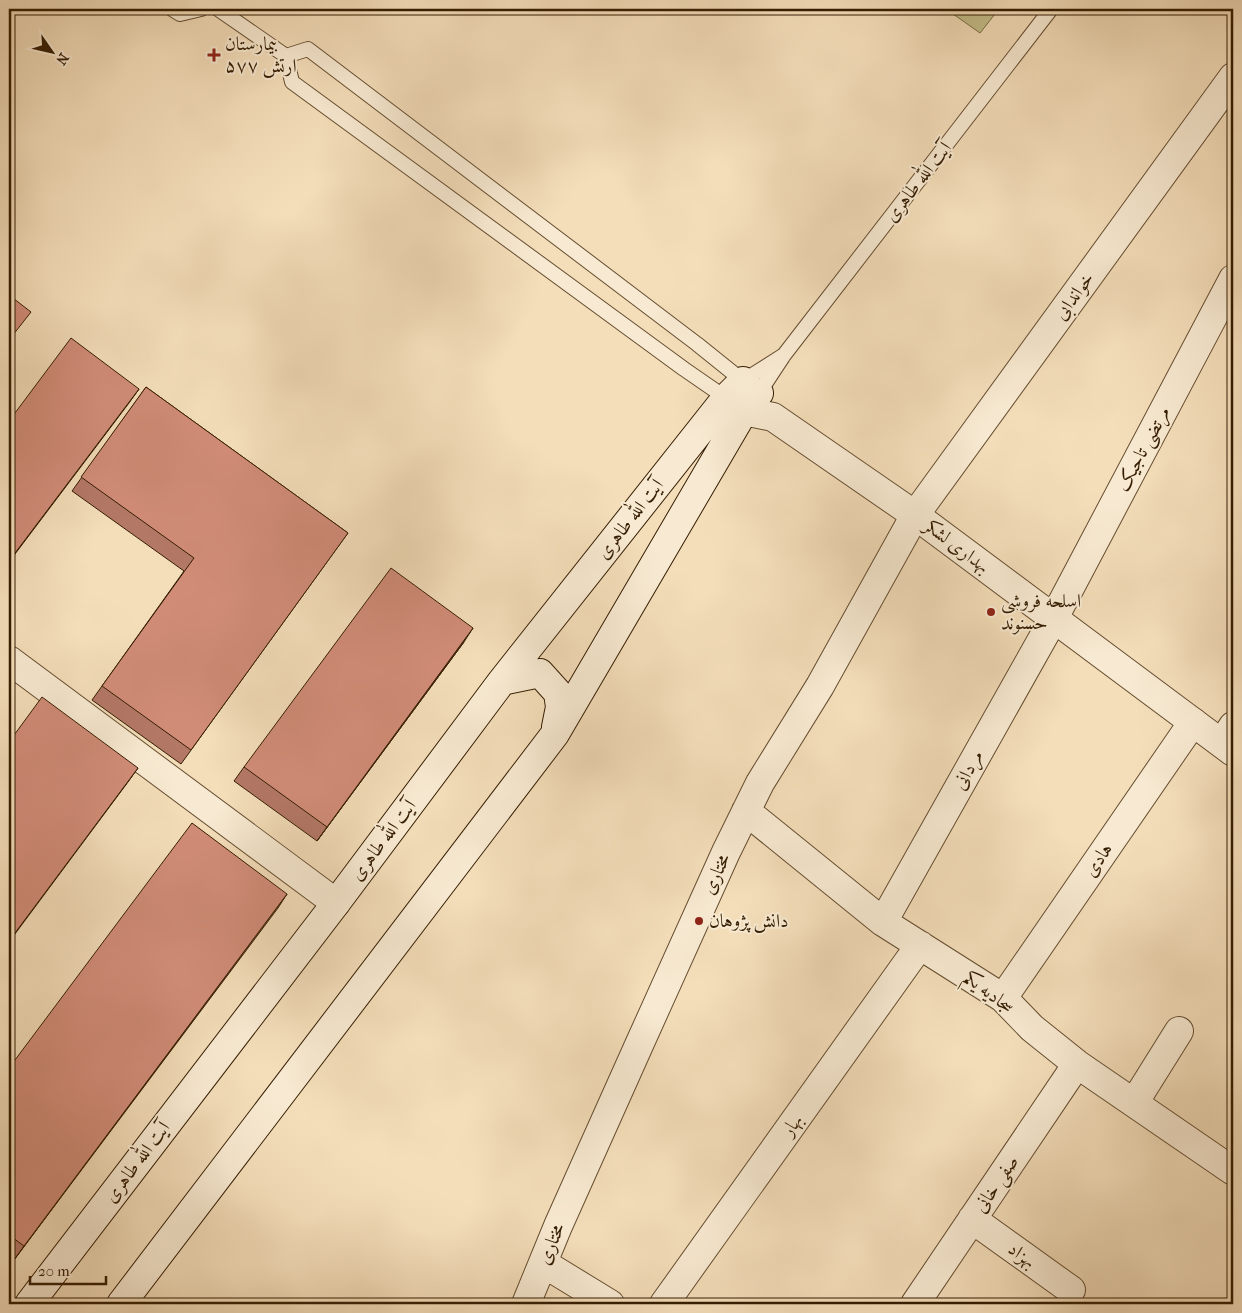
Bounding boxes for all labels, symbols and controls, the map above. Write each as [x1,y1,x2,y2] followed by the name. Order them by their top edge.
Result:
[28,28,78,78] north arrow
[225,33,297,79] place label: بیمارستان ۵۷۷ ارتش
[207,48,221,62] marker: بیمارستان ۵۷۷ ارتش
[52,50,72,68] text: N
[877,134,958,227] street label: آیت الله طاهری
[1049,268,1101,326] street label: خواندابی
[1111,403,1176,496] street label: مرتضی تاجیک
[589,471,670,564] street label: آیت الله طاهری
[918,513,994,578] street label: بهداری لشکر
[1001,590,1081,635] place label: اسلحه فروشی حسنوند
[985,606,997,618] marker: اسلحه فروشی حسنوند
[948,746,990,795] street label: مردانی
[342,791,422,885] street label: آیت الله طاهری
[1079,839,1117,881] street label: هادی
[697,850,735,898] street label: مختاری
[709,910,789,934] place label: دانش پژوهان
[693,915,705,927] marker: دانش پژوهان
[956,966,1019,1023] street label: سجادیه یکم
[776,1110,808,1143] street label: بهار
[96,1113,176,1207] street label: آیت الله طاهری
[969,1151,1025,1218] street label: صفی خانی
[533,1220,570,1268] street label: مختاری
[1003,1237,1040,1273] street label: بهزاد
[30,1253,106,1285] scale bar
[38,1262,70,1280] text: 20 m

